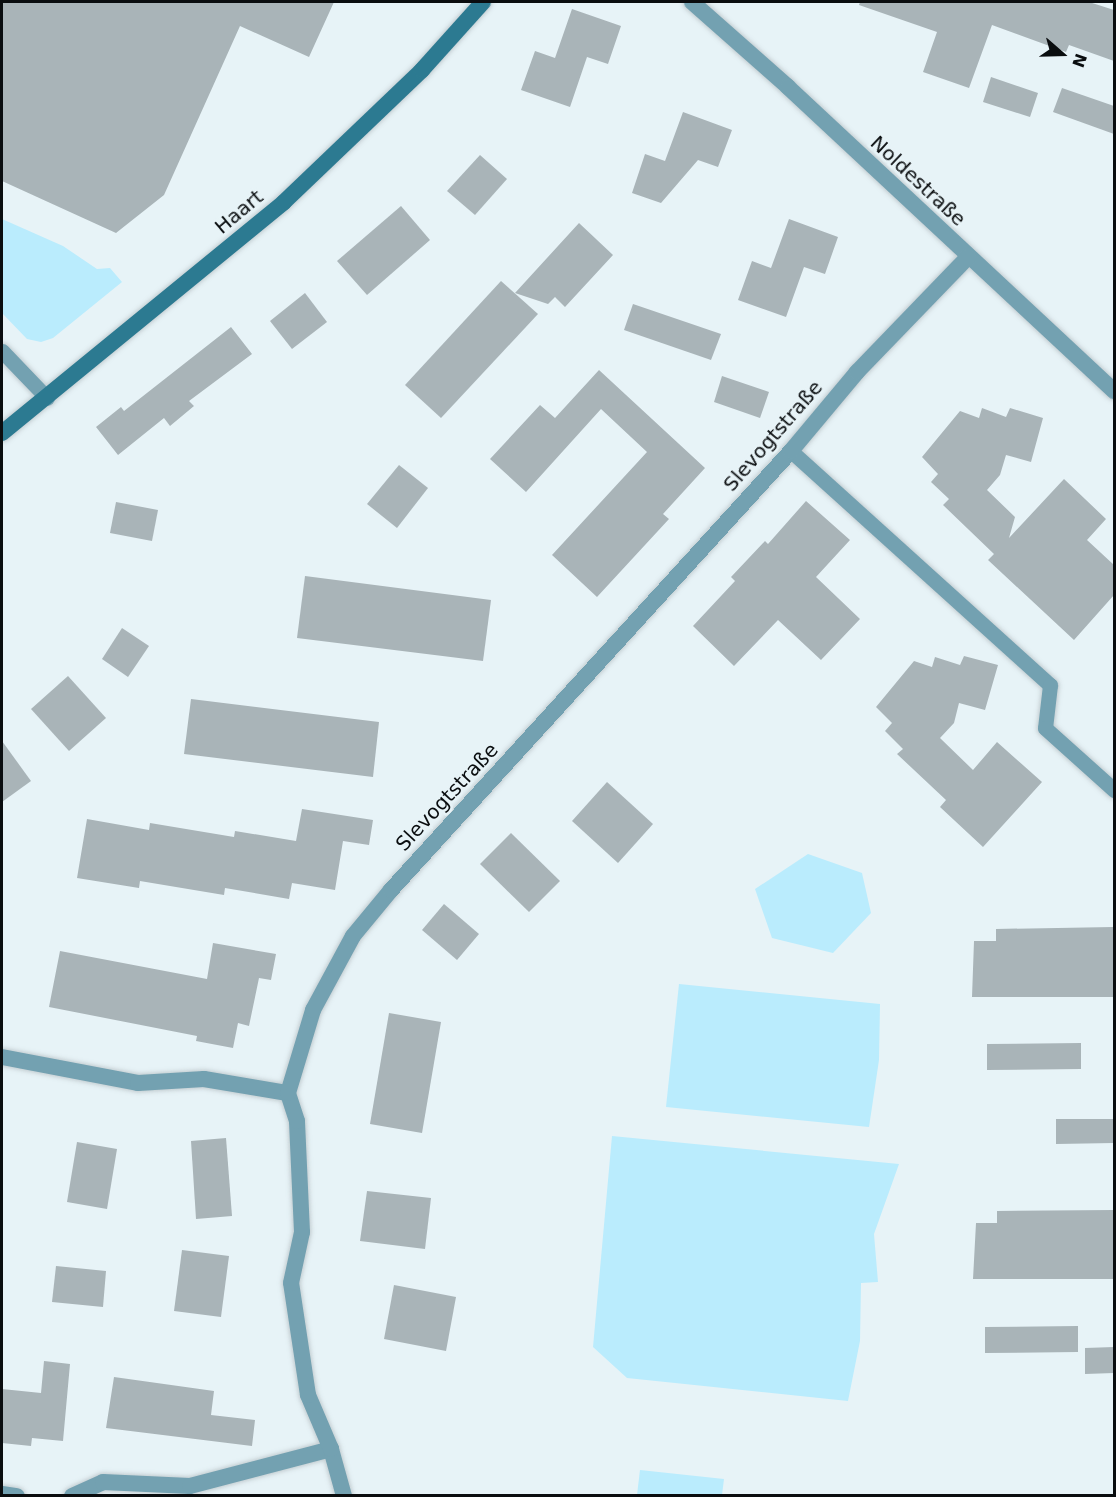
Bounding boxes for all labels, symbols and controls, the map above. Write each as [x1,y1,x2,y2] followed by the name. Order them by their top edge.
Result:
[1032,24,1092,84] north arrow
[1068,51,1091,70] text: N
[865,131,971,231] street label: Noldestraße
[210,185,268,239] street label: Haart
[718,376,828,496] street label: Slevogtstraße
[391,738,503,856] street label: Slevogtstraße

